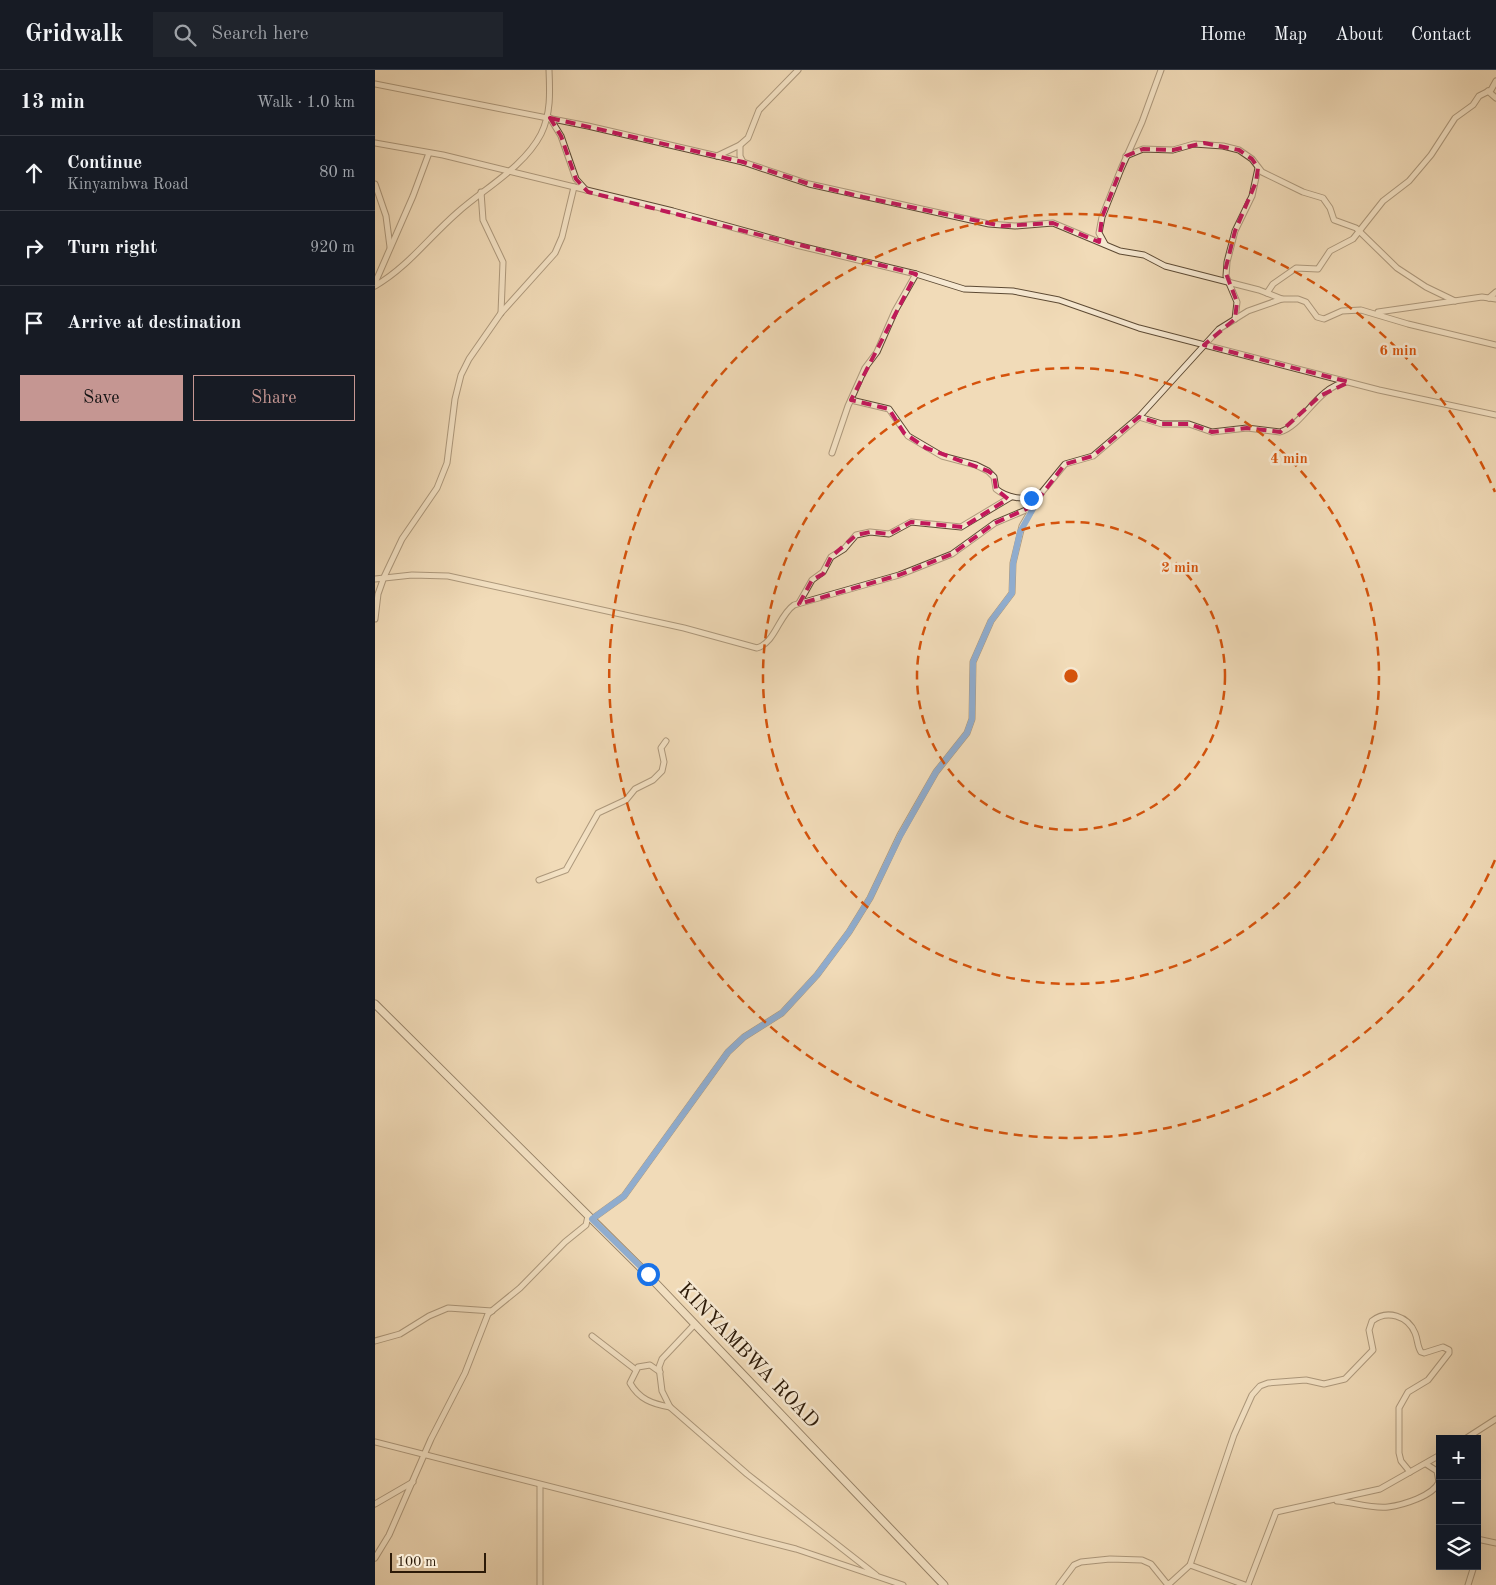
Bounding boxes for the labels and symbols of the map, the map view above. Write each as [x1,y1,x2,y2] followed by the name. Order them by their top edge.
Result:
[1379,344,1417,359] text: 6 min
[1270,452,1308,467] text: 4 min
[1020,487,1043,510] route end
[1161,561,1199,576] text: 2 min
[1062,667,1080,685] centre of rings
[637,1263,660,1286] route start
[674,1280,822,1432] street label: KINYAMBWA ROAD
[390,1550,486,1573] scale bar

